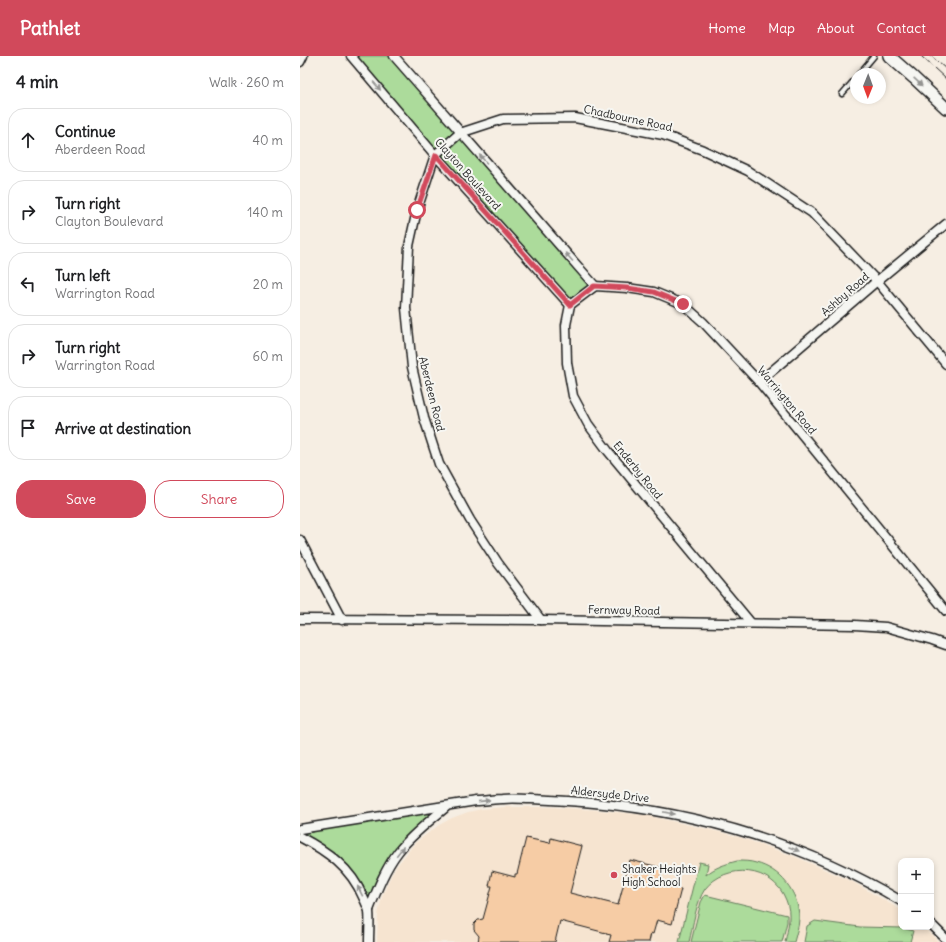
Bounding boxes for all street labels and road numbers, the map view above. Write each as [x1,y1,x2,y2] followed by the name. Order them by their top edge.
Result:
[582,102,674,134] street label: Chadbourne Road
[432,135,504,213] street label: Clayton Boulevard
[818,269,872,319] street label: Ashby Road
[416,355,448,433] street label: Aberdeen Road
[754,363,820,437] street label: Warrington Road
[610,438,666,502] street label: Enderby Road
[588,602,661,618] street label: Fernway Road
[570,783,650,805] street label: Aldersyde Drive

